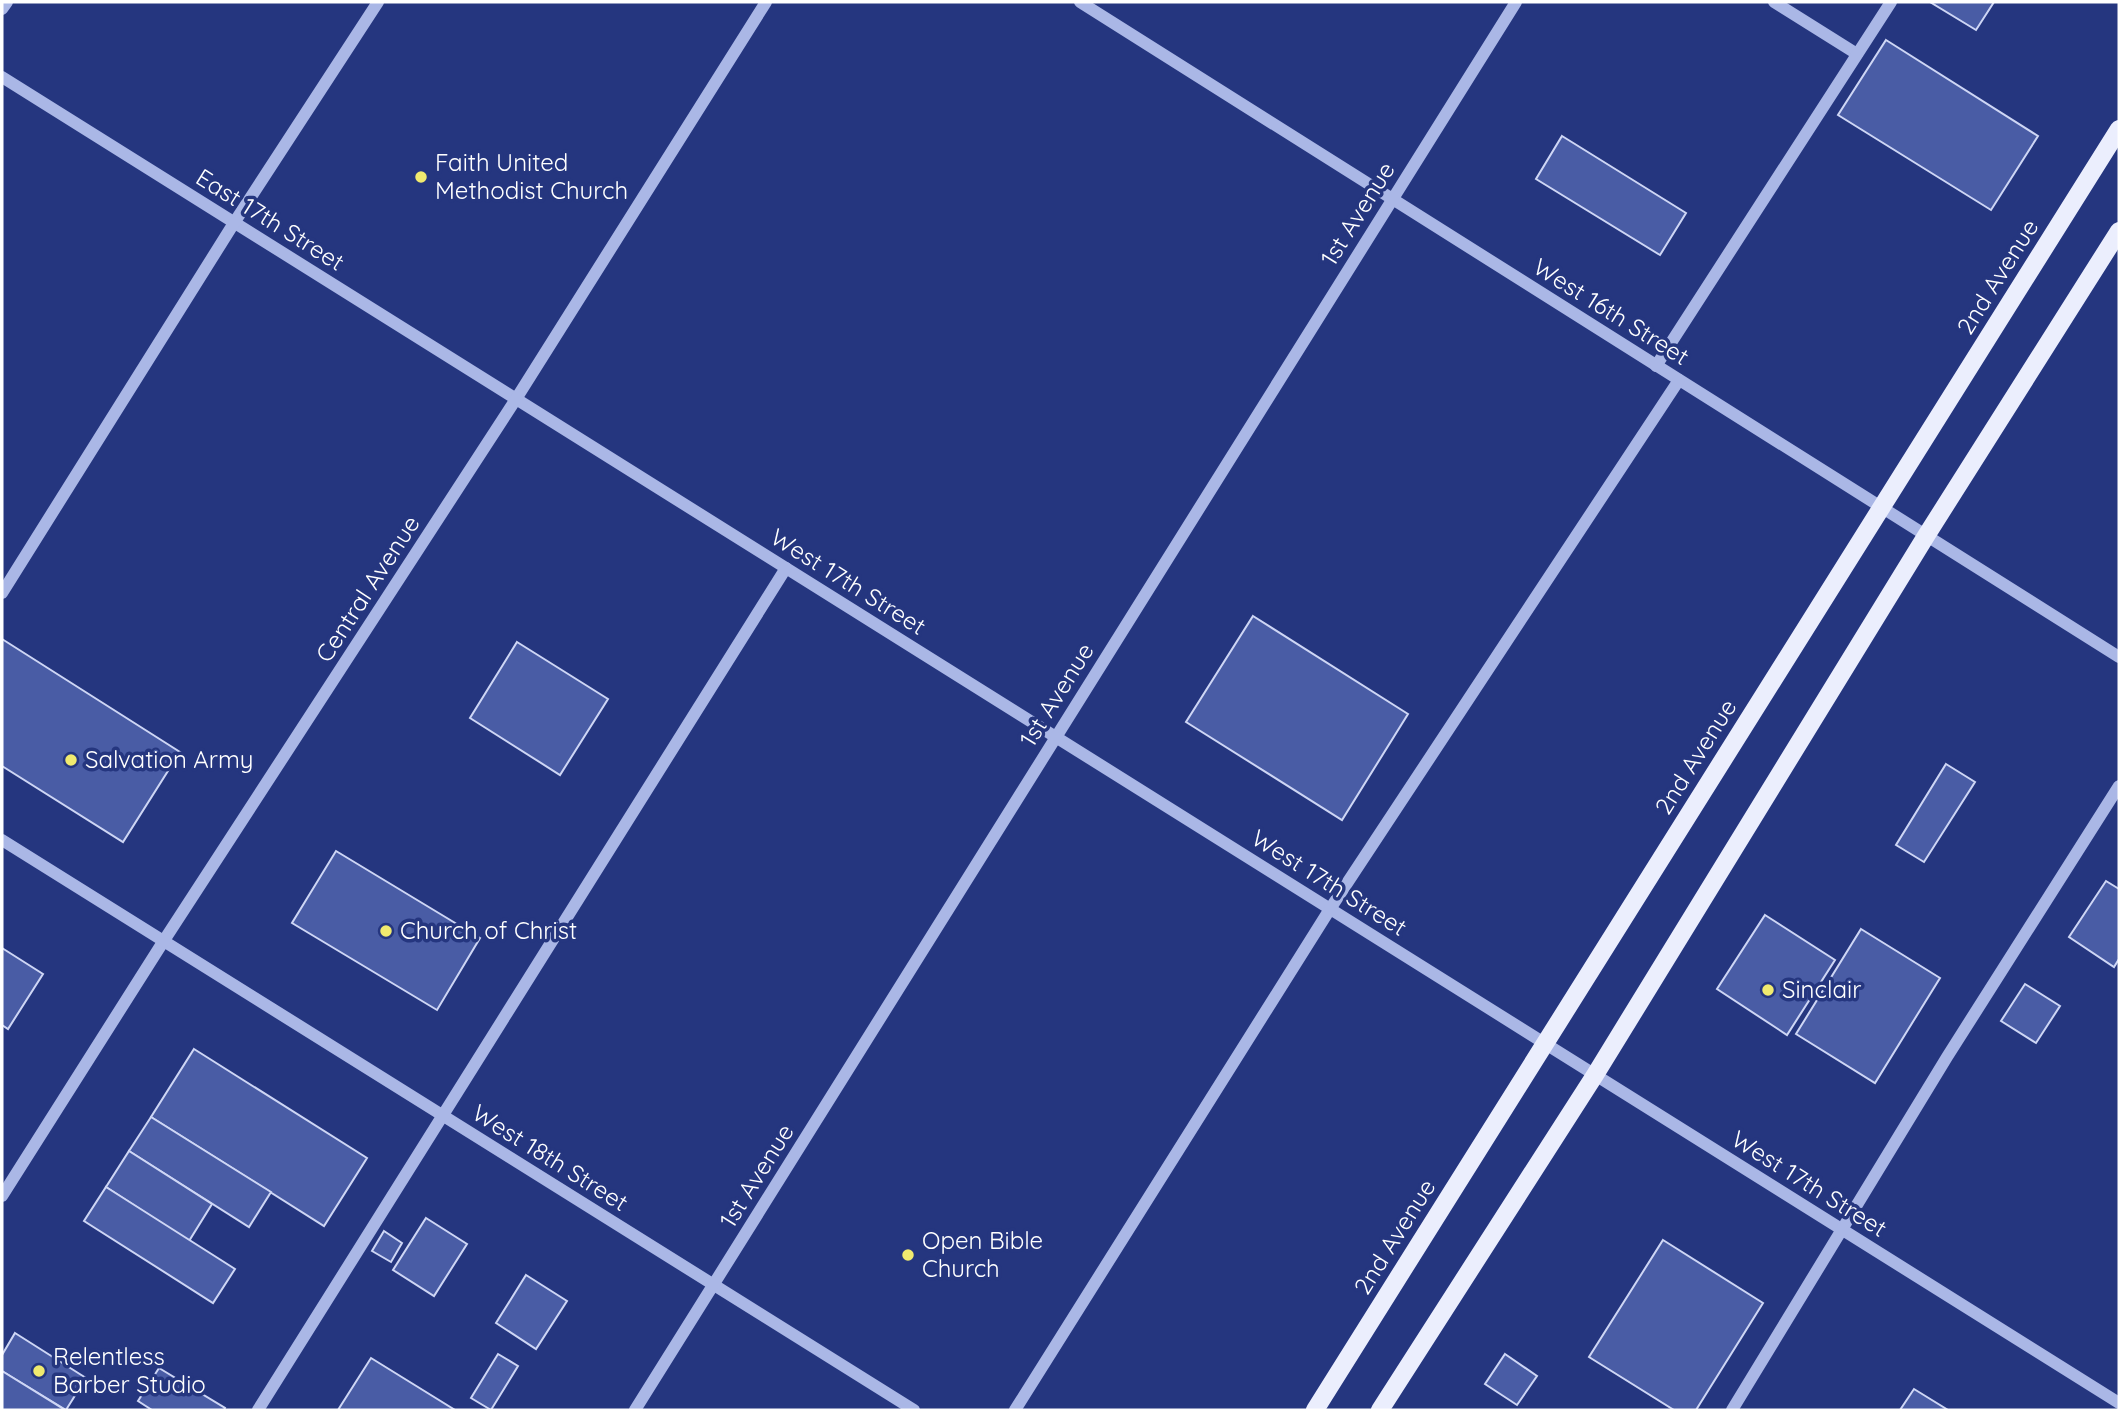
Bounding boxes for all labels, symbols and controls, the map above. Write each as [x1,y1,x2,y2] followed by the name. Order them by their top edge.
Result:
[435,147,628,205] place label: Faith United Methodist Church
[1313,156,1401,271] street label: 1st Avenue
[191,162,350,277] street label: East 17th Street
[413,169,429,185] marker: Faith United Methodist Church
[1950,213,2044,340] street label: 2nd Avenue
[1528,251,1695,371] street label: West 16th Street
[309,509,426,667] street label: Central Avenue
[765,521,932,641] street label: West 17th Street
[1012,637,1100,752] street label: 1st Avenue
[1648,693,1742,820] street label: 2nd Avenue
[85,744,254,774] place label: Salvation Army
[63,752,79,768] marker: Salvation Army
[1246,822,1413,942] street label: West 17th Street
[400,915,577,945] place label: Church of Christ
[378,923,394,939] marker: Church of Christ
[1782,974,1861,1004] place label: Sinclair
[1760,982,1776,998] marker: Sinclair
[467,1097,634,1217] street label: West 18th Street
[712,1118,800,1233] street label: 1st Avenue
[1726,1123,1893,1243] street label: West 17th Street
[1347,1173,1441,1300] street label: 2nd Avenue
[922,1225,1043,1283] place label: Open Bible Church
[900,1247,916,1263] marker: Open Bible Church
[53,1341,206,1399] place label: Relentless Barber Studio
[31,1363,47,1379] marker: Relentless Barber Studio

